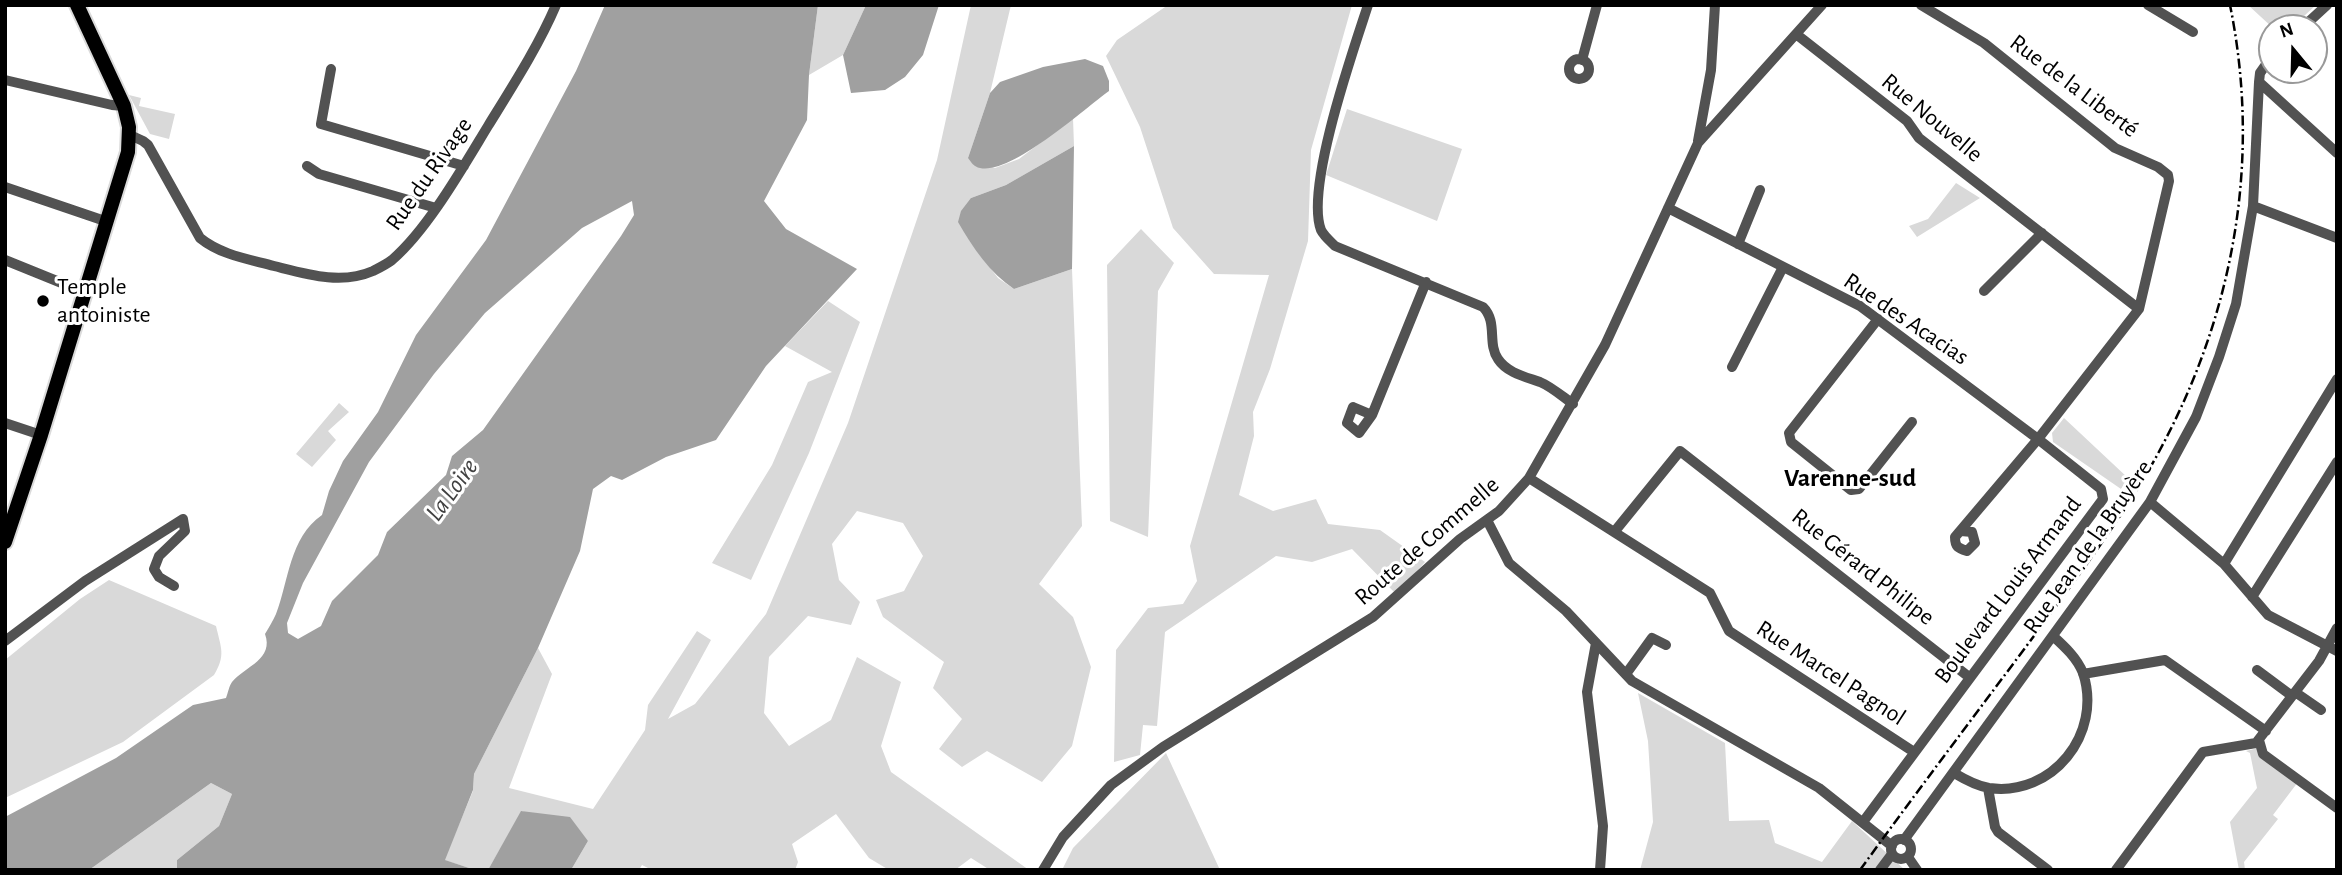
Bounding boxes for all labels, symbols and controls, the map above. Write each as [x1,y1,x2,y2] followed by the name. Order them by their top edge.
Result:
[2258,14,2328,84] north arrow
[2277,19,2296,42] text: N
[2004,28,2144,144] street label: Rue de la Liberté
[1875,67,1989,169] street label: Rue Nouvelle
[380,112,478,236] street label: Rue du Rivage
[1838,267,1974,371] street label: Rue des Acacias
[57,273,151,329] place label: Temple antoiniste
[35,293,51,309] marker: Temple antoiniste
[419,453,485,527] water label: La Loire
[2017,454,2159,640] street label: Rue Jean de la Bruyère
[1784,462,1916,494] district label: Varenne-sud
[1349,470,1505,612] street label: Route de Commelle
[1928,491,2088,689] street label: Boulevard Louis Armand
[1786,502,1940,632] street label: Rue Gérard Philipe
[1751,614,1911,732] street label: Rue Marcel Pagnol

